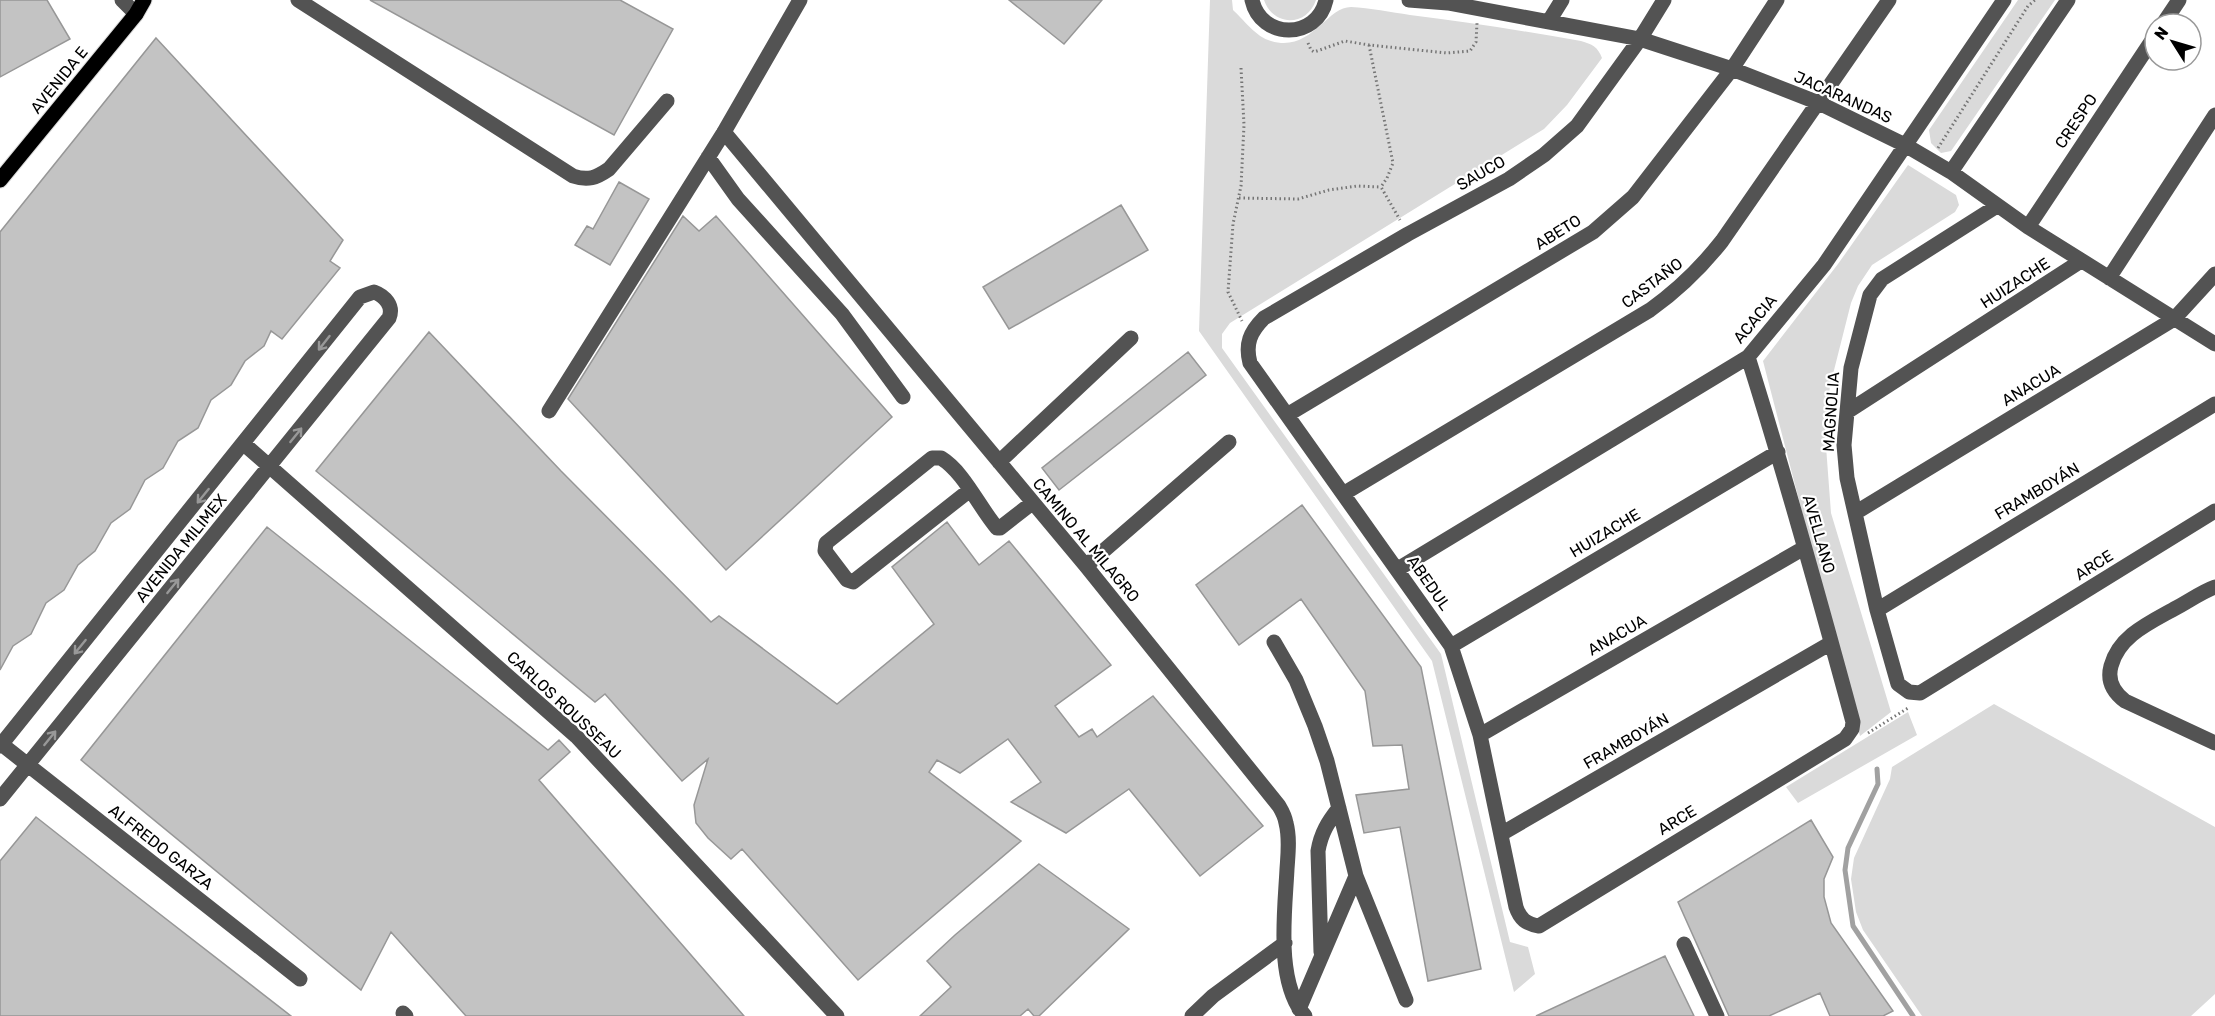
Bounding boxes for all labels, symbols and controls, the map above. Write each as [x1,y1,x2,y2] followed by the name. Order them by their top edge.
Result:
[2143,12,2203,72] north arrow
[2150,23,2172,44] text: N
[26,43,92,117] street label: AVENIDA E
[1791,67,1895,127] street label: JACARANDAS
[2051,90,2101,152] street label: CRESPO
[1453,152,1509,194] street label: SAUCO
[1531,210,1585,254] street label: ABETO
[1618,254,1686,312] street label: CASTAÑO
[1977,254,2053,312] street label: HUIZACHE
[1729,291,1781,347] street label: ACACIA
[317,335,331,350] one-way arrow
[1998,360,2064,410] street label: ANACUA
[1819,371,1843,453] street label: MAGNOLIA
[289,427,302,443] one-way arrow
[1991,458,2083,524] street label: FRAMBOYÁN
[1029,474,1143,606] street label: CAMINO AL MILAGRO
[196,488,209,504] one-way arrow
[132,490,230,606] street label: AVENIDA MILIMEX
[1799,493,1839,575] street label: AVELLANO
[1566,505,1644,561] street label: HUIZACHE
[2071,546,2117,584] street label: ARCE
[1403,552,1455,614] street label: ABEDUL
[166,579,180,594] one-way arrow
[1584,610,1650,659] street label: ANACUA
[74,639,87,655] one-way arrow
[503,647,625,763] street label: CARLOS ROUSSEAU
[1580,709,1672,773] street label: FRAMBOYÁN
[44,730,57,746] one-way arrow
[105,800,217,894] street label: ALFREDO GARZA
[1654,801,1700,839] street label: ARCE

